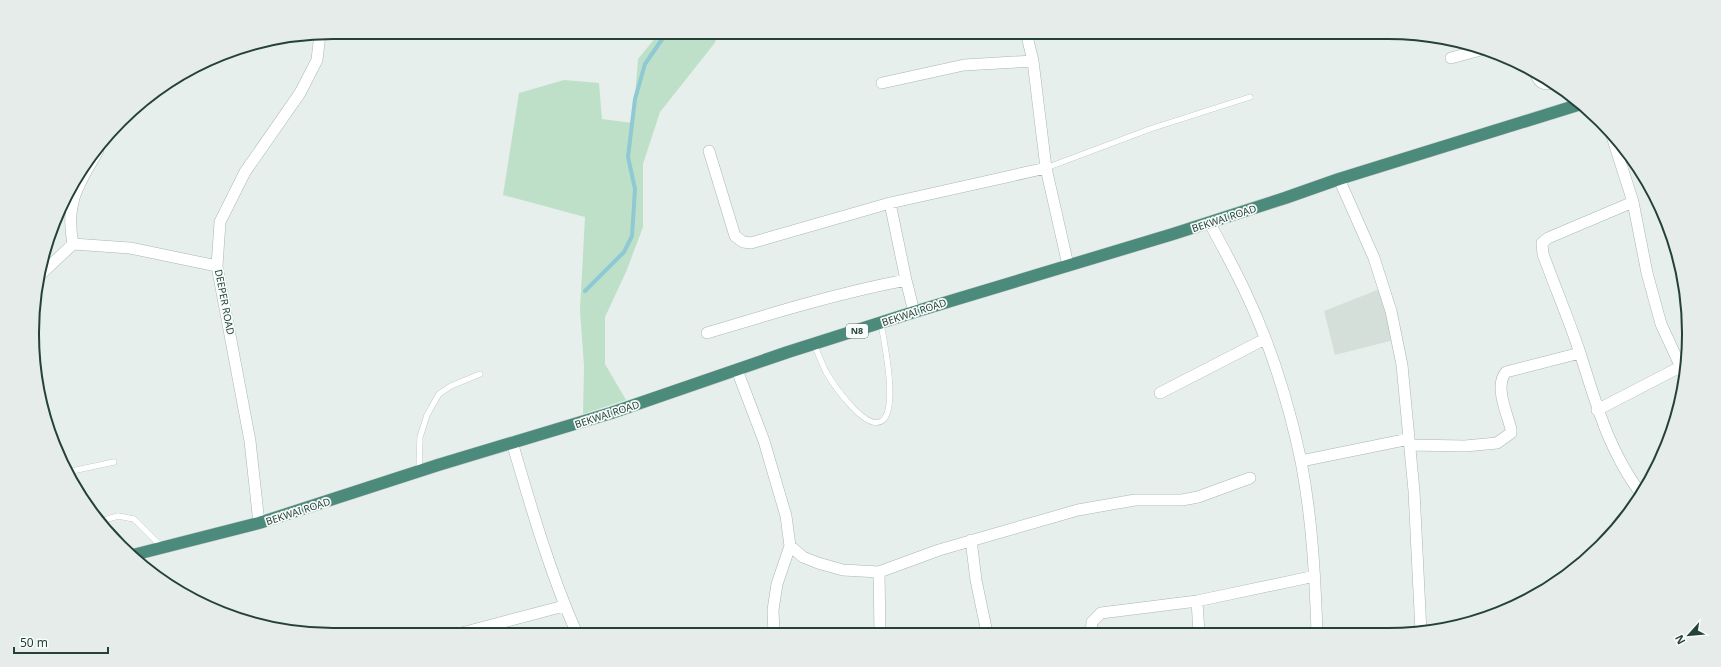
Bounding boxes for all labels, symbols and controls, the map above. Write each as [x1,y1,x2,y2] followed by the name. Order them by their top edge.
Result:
[1190,201,1258,235] street label: BEKWAI ROAD
[212,268,238,336] street label: DEEPER ROAD
[880,295,948,329] street label: BEKWAI ROAD
[846,324,868,338] road number: N8
[573,397,641,431] street label: BEKWAI ROAD
[264,494,332,528] street label: BEKWAI ROAD
[1669,615,1709,655] north arrow
[14,629,108,655] scale bar
[1671,632,1688,647] text: N
[20,634,48,651] text: 50 m

